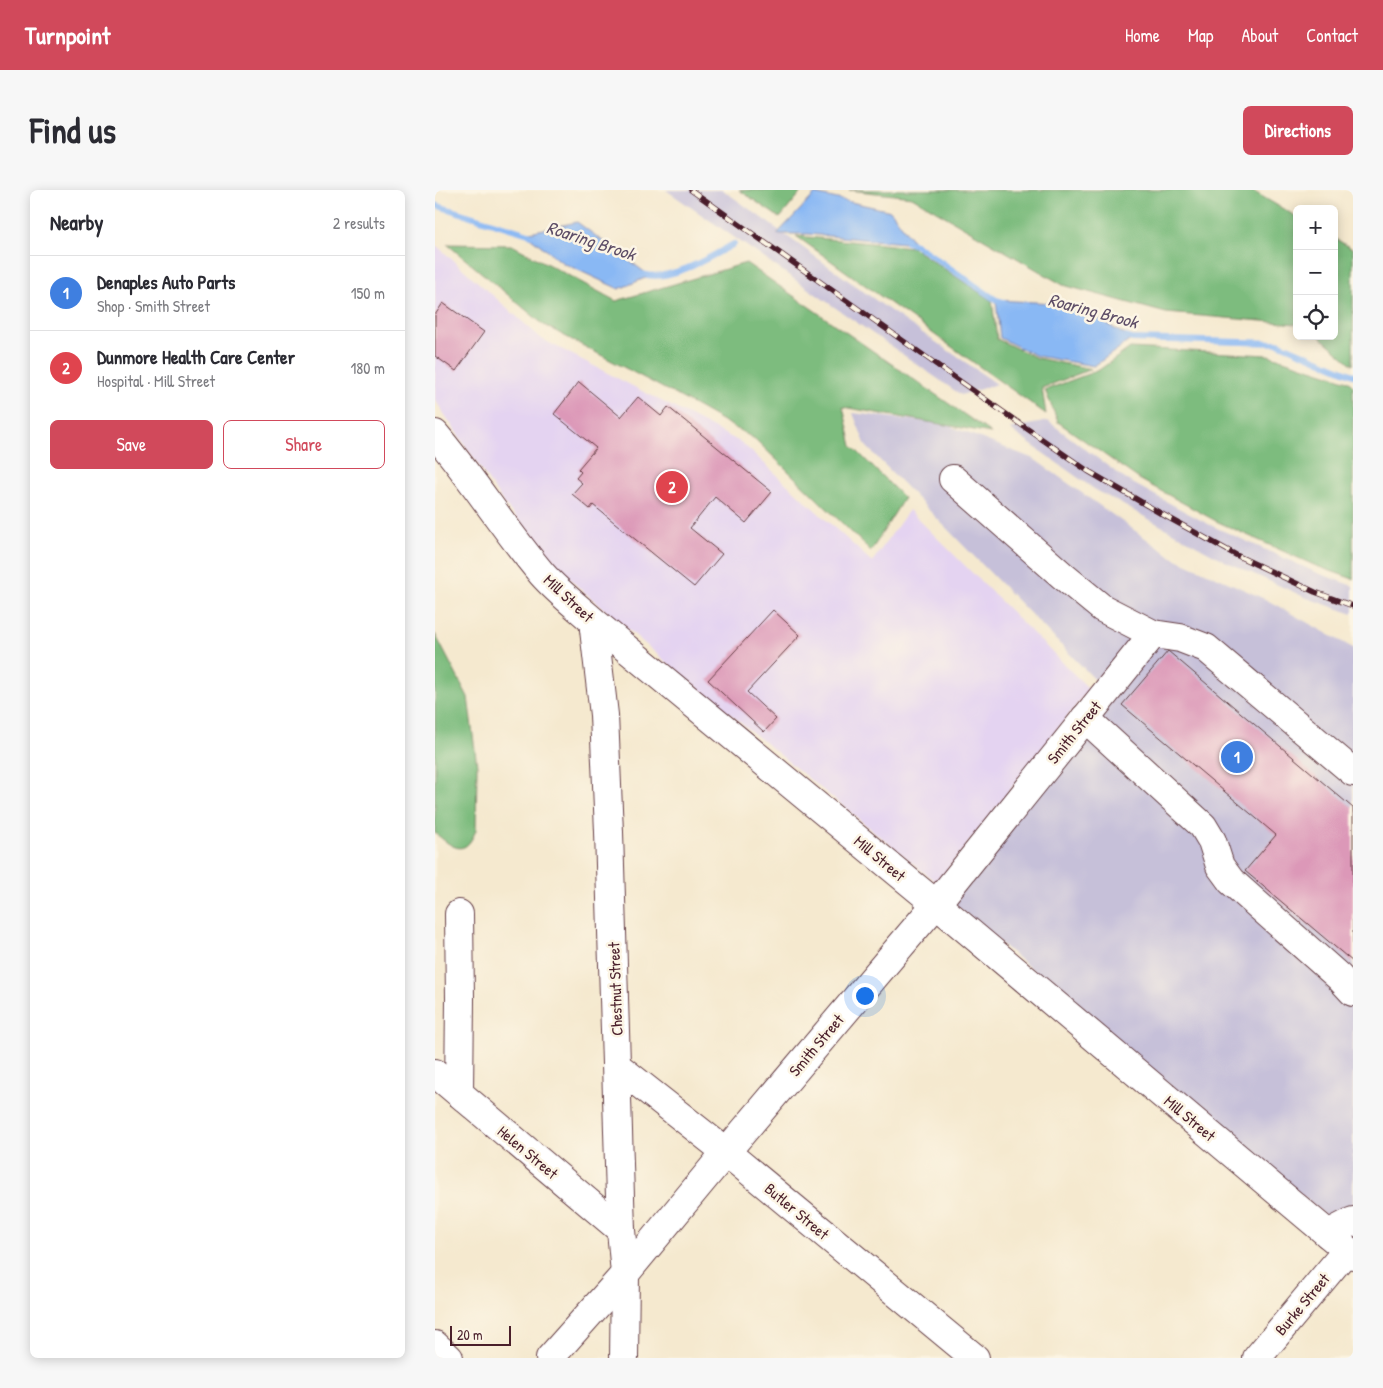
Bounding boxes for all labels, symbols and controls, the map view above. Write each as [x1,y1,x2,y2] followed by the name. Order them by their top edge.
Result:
[25,19,110,51] text: Turnpoint
[1125,23,1160,48] text: Home
[1188,23,1213,48] text: Map
[1241,23,1278,48] text: About
[1306,23,1358,48] text: Contact
[1243,106,1353,155] button: Directions
[30,107,116,154] text: Find us
[1293,205,1338,340] map controls
[1293,205,1338,250] button: +
[50,208,103,237] text: Nearby
[333,212,385,234] text: 2 results
[544,214,640,267] water label: Roaring Brook
[1293,250,1338,295] button: −
[97,269,235,295] text: Denaples Auto Parts
[63,282,69,304] text: 1
[351,282,385,304] text: 150 m
[1046,287,1142,335] water label: Roaring Brook
[97,295,210,317] text: Shop · Smith Street
[1293,295,1338,340] button: locate
[97,344,295,370] text: Dunmore Health Care Center
[62,357,70,379] text: 2
[351,357,385,379] text: 180 m
[97,370,215,392] text: Hospital · Mill Street
[50,420,213,469] button: Save
[223,420,385,469] button: Share
[656,468,688,506] pin: 2
[539,569,599,627] street label: Mill Street
[1042,696,1106,768] street label: Smith Street
[1221,738,1253,776] pin: 1
[850,830,911,886] street label: Mill Street
[602,941,628,1036] street label: Chestnut Street
[852,983,878,1009] your location
[783,1009,849,1081] street label: Smith Street
[1160,1090,1221,1146] street label: Mill Street
[493,1120,563,1184] street label: Helen Street
[760,1178,834,1245] street label: Butler Street
[1270,1268,1335,1340] street label: Burke Street
[450,1323,511,1346] scale bar
[457,1325,483,1344] text: 20 m

